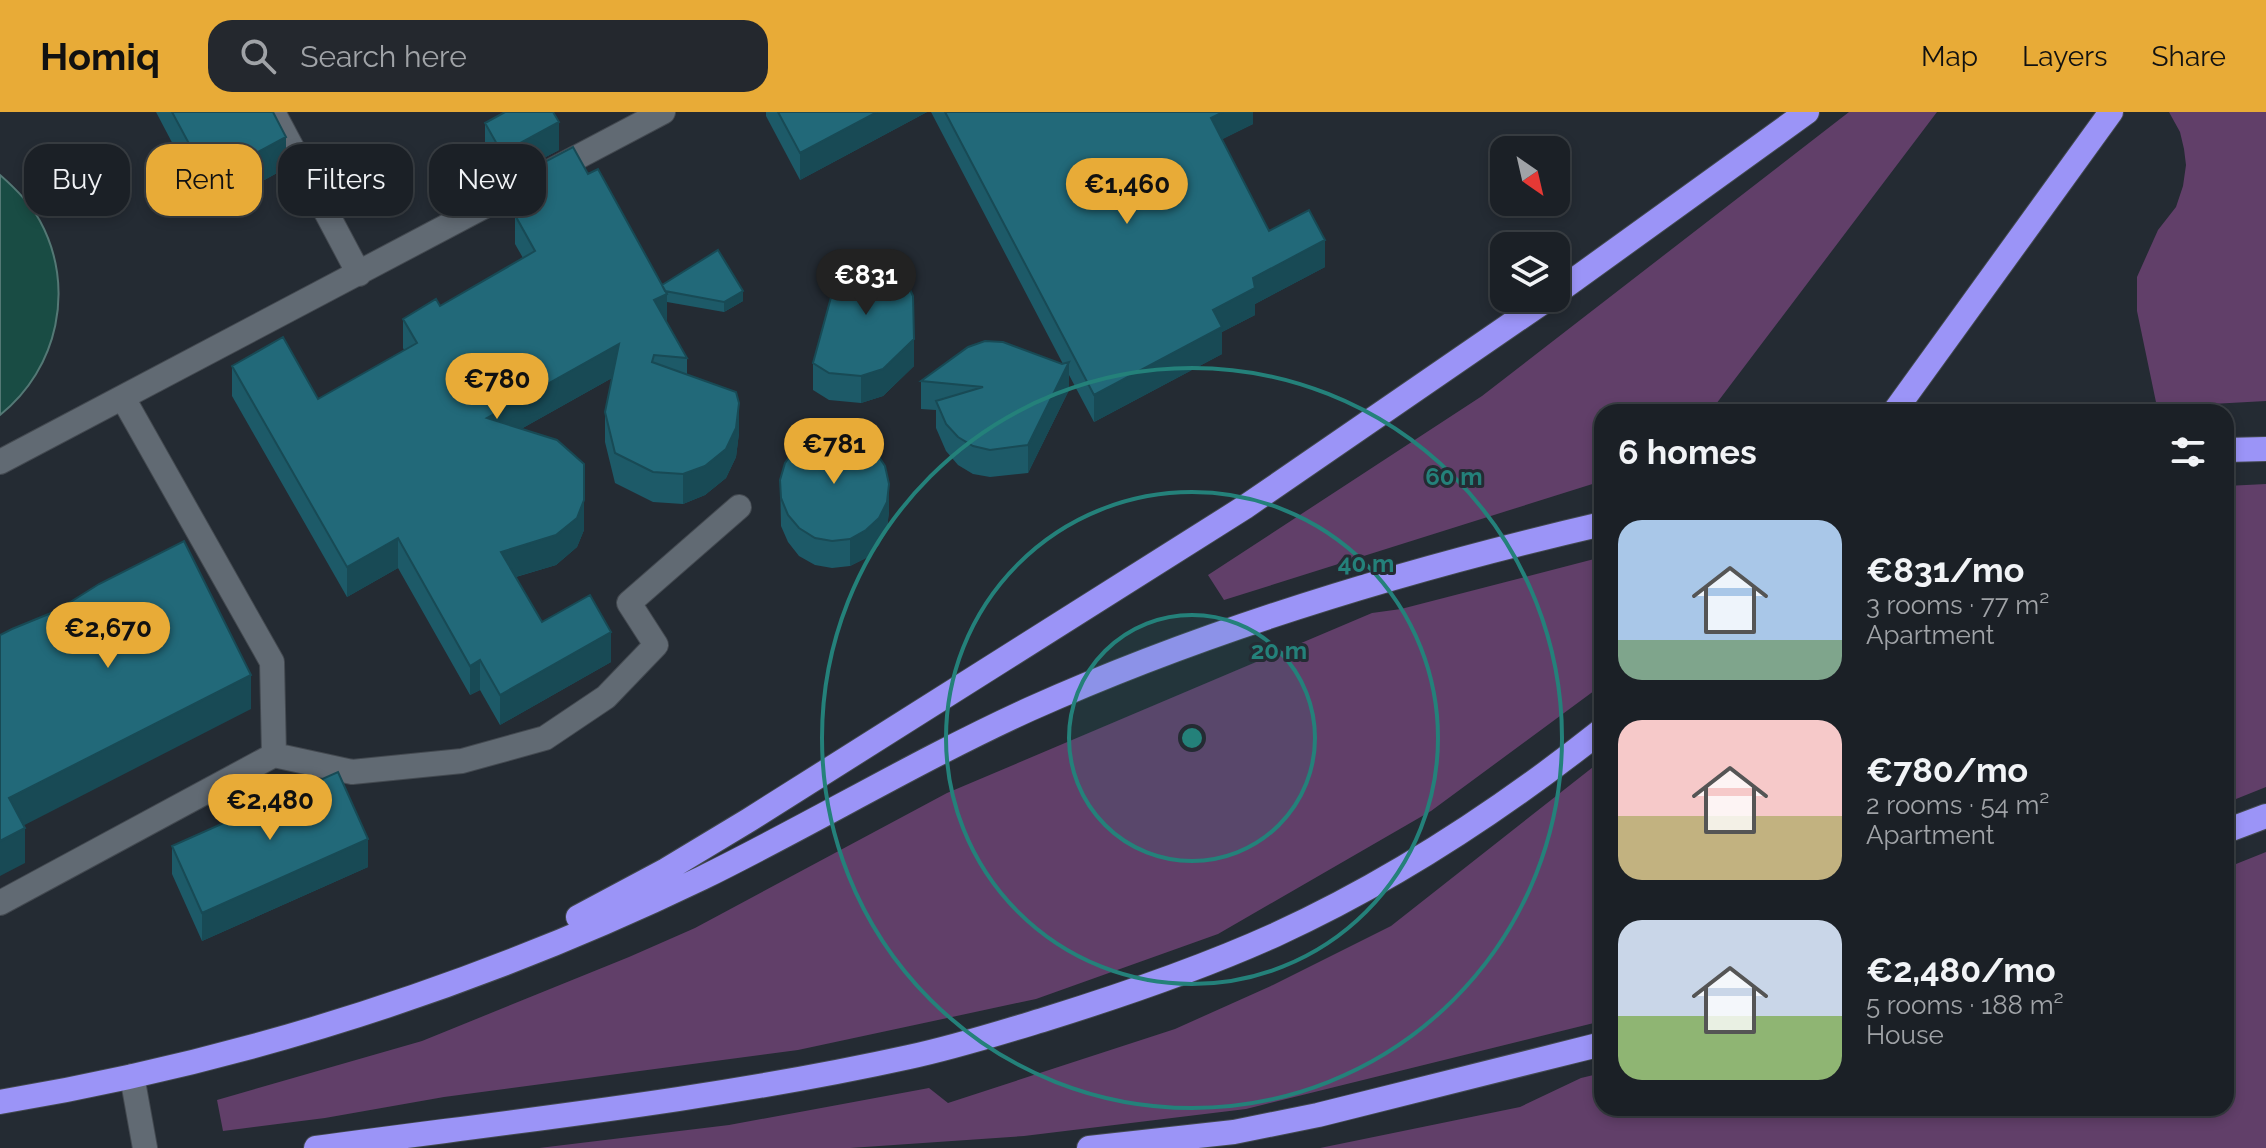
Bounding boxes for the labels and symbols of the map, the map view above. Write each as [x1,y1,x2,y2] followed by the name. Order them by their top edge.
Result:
[1490,136,1570,216] north arrow
[1062,158,1192,226] pin: €1,460
[819,249,913,317] pin: €831
[450,353,544,421] pin: €780
[787,418,881,486] pin: €781
[1425,462,1483,491] text: 60 m
[1338,549,1394,578] text: 40 m
[43,602,173,670] pin: €2,670
[1251,636,1307,665] text: 20 m
[1178,724,1206,752] centre of rings
[205,774,335,842] pin: €2,480

